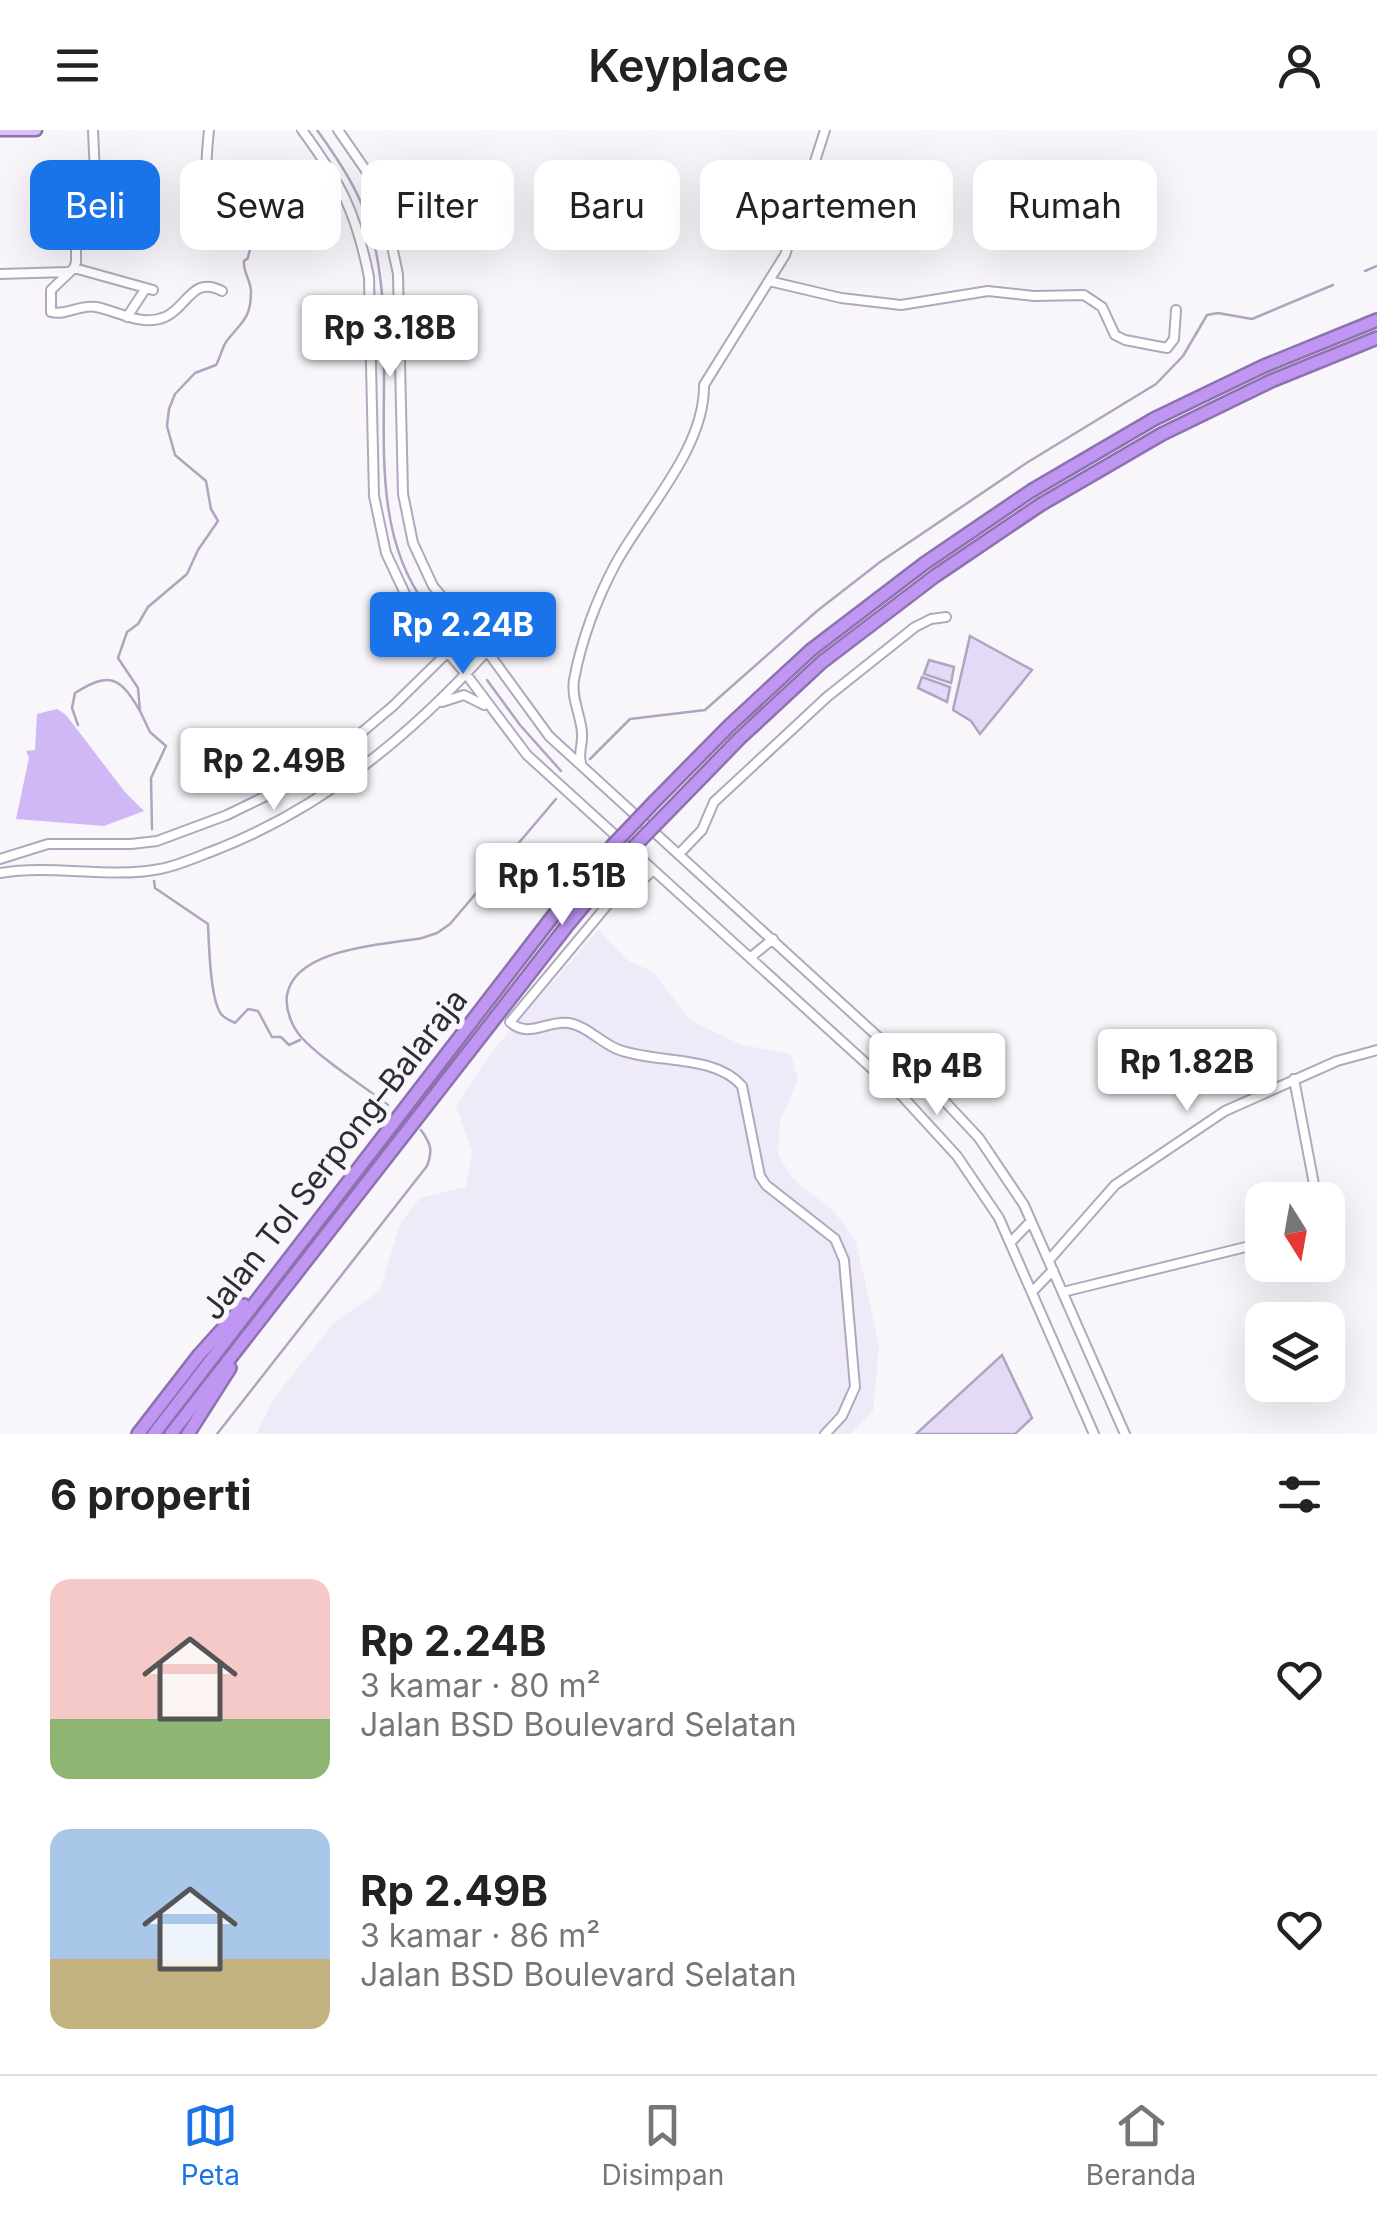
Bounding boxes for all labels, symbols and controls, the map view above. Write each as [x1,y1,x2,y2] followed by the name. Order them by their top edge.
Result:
[50,38,105,93] icon: menu
[588,38,789,93] text: Keyplace
[1272,38,1327,93] icon: person
[30,160,160,250] chip: Beli
[180,160,341,250] chip: Sewa
[361,160,514,250] chip: Filter
[534,160,680,250] chip: Baru
[700,160,953,250] chip: Apartemen
[973,160,1157,250] chip: Rumah
[287,295,493,380] pin: Rp 3.18B
[324,308,456,347] text: Rp 3.18B
[360,592,566,677] pin: Rp 2.24B
[392,605,534,644] text: Rp 2.24B
[171,728,377,813] pin: Rp 2.49B
[202,741,346,780] text: Rp 2.49B
[459,843,665,928] pin: Rp 1.51B
[498,856,626,895] text: Rp 1.51B
[193,981,475,1327] street label: Jalan Tol Serpong–Balaraja
[1084,1029,1290,1114] pin: Rp 1.82B
[867,1033,1007,1118] pin: Rp 4B
[1120,1042,1254,1081] text: Rp 1.82B
[891,1046,983,1085] text: Rp 4B
[1245,1182,1345,1282] north arrow
[1245,1182,1345,1402] map controls
[1245,1302,1345,1402] button: layers
[1272,1467,1327,1522] icon: filters
[50,1469,252,1520] text: 6 properti
[360,1615,546,1666] text: Rp 2.24B
[130,1619,250,1739] icon: home
[1272,1652,1327,1707] icon: heart
[360,1666,601,1705] text: 3 kamar · 80 m²
[360,1705,797,1744] text: Jalan BSD Boulevard Selatan
[360,1865,548,1916] text: Rp 2.49B
[130,1869,250,1989] icon: home
[1272,1902,1327,1957] icon: heart
[360,1916,600,1955] text: 3 kamar · 86 m²
[360,1955,797,1994] text: Jalan BSD Boulevard Selatan
[181,2098,240,2192] tab: Peta
[601,2098,724,2192] tab: Disimpan
[1086,2098,1196,2192] tab: Beranda

